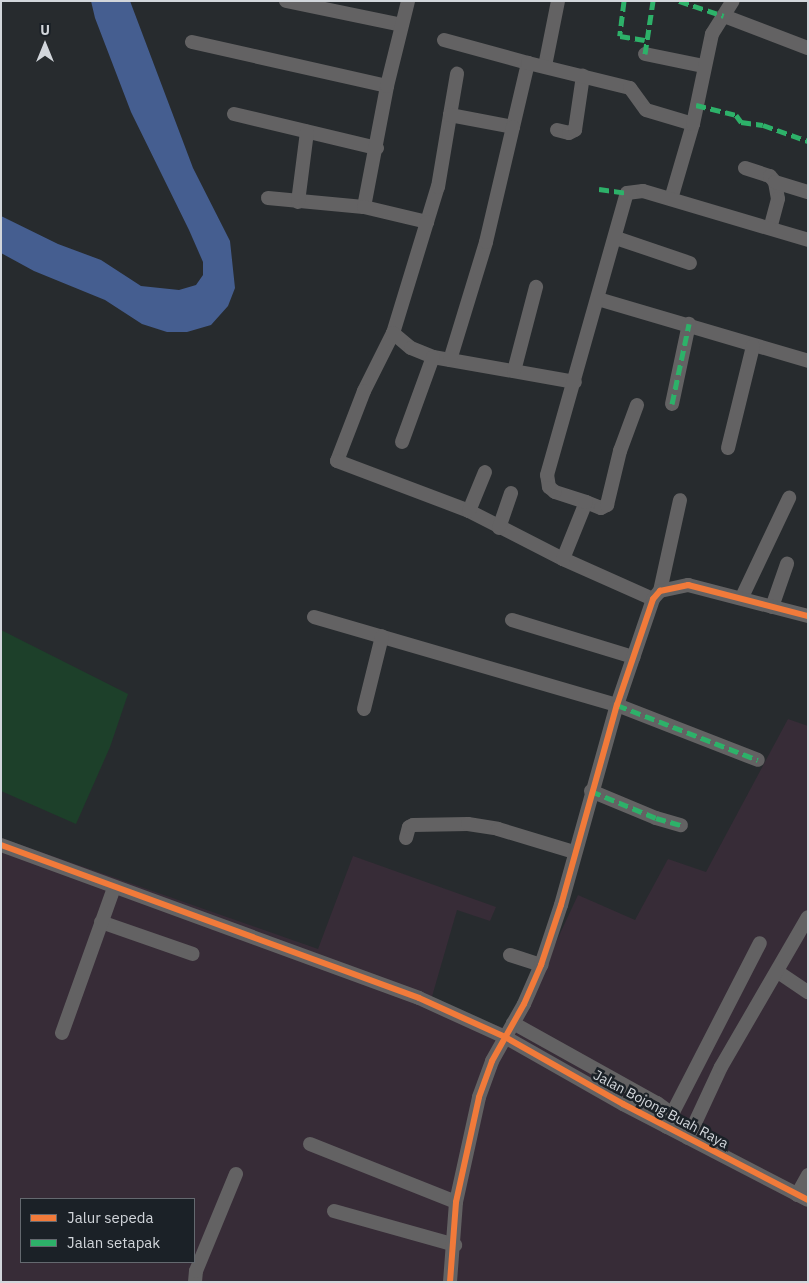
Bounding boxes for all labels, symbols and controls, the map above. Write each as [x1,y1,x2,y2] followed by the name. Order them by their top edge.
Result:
[20,20,70,70] north arrow
[40,21,50,39] text: U
[591,1066,731,1152] street label: Jalan Bojong Buah Raya
[20,1198,195,1263] legend
[67,1208,154,1227] text: Jalur sepeda
[67,1233,160,1252] text: Jalan setapak

